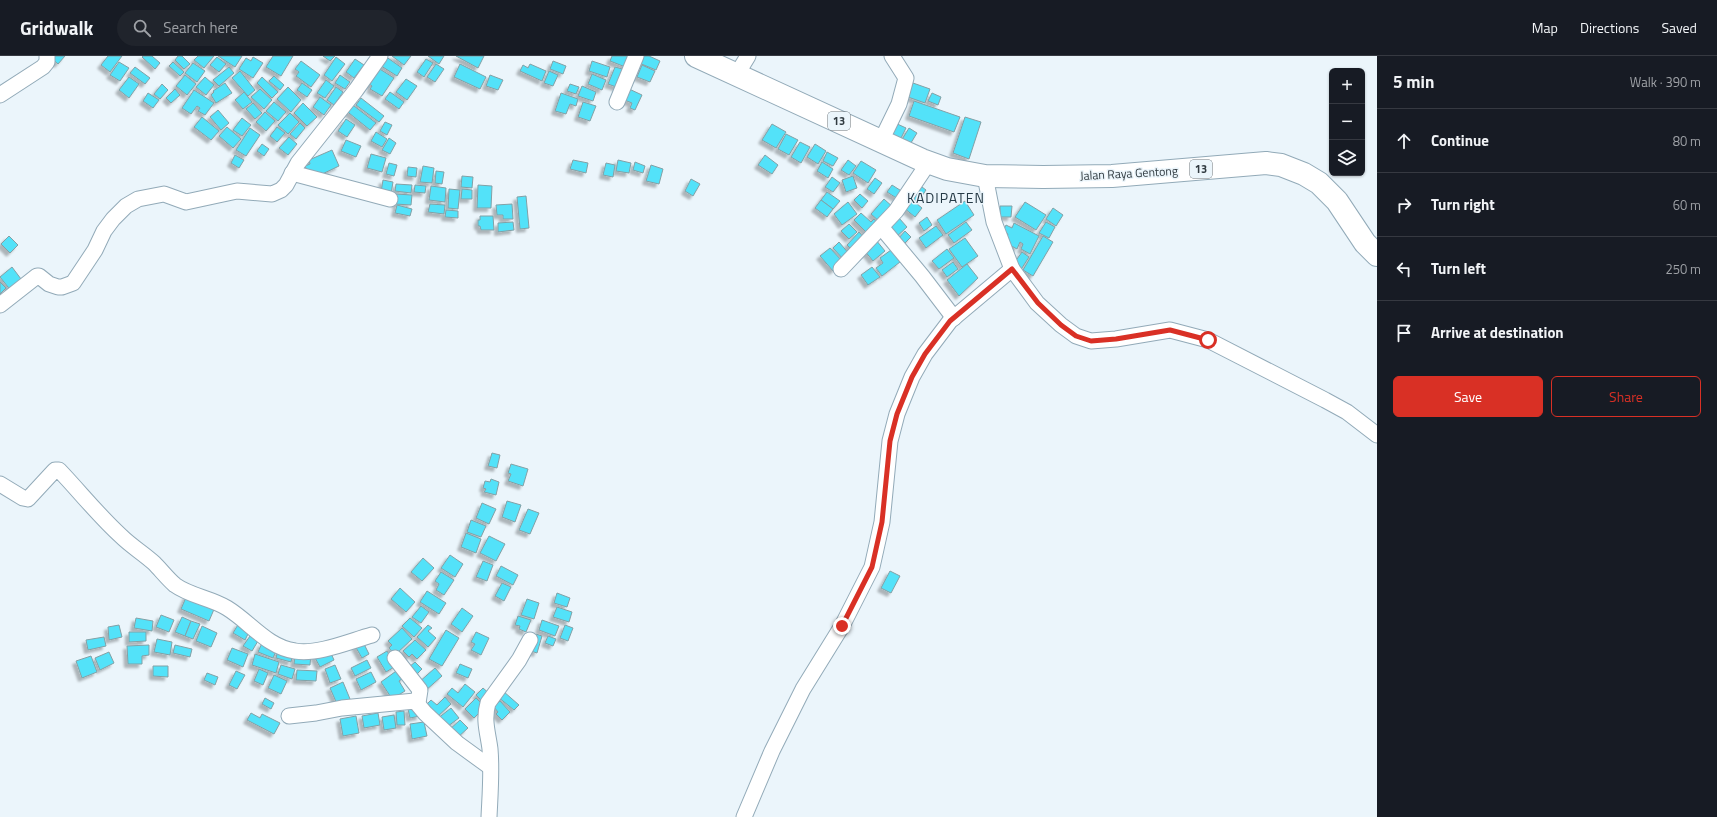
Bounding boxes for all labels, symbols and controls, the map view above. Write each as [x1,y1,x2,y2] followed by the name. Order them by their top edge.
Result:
[117,10,397,46] search box
[20,13,93,42] text: Gridwalk
[163,16,238,39] text: Search here
[131,17,153,39] icon: search
[1532,17,1558,38] text: Map
[1580,17,1639,38] text: Directions
[1661,17,1697,38] text: Saved
[1329,68,1365,176] map controls
[1329,68,1365,104] button: +
[1393,69,1434,95] text: 5 min
[1630,72,1701,92] text: Walk · 390 m
[1329,104,1365,140] button: −
[828,112,850,130] road number: 13
[1431,129,1489,152] text: Continue
[1393,130,1415,152] icon: ahead
[1673,131,1701,151] text: 80 m
[1329,140,1365,176] button: layers
[1190,160,1212,178] road number: 13
[1080,161,1178,185] street label: Jalan Raya Gentong
[907,187,985,208] district label: KADIPATEN
[1431,193,1495,216] text: Turn right
[1393,194,1415,216] icon: right
[1673,195,1701,215] text: 60 m
[1431,257,1486,280] text: Turn left
[1393,258,1415,280] icon: left
[1665,259,1701,279] text: 250 m
[1431,321,1564,344] text: Arrive at destination
[1393,322,1415,344] icon: arrive
[1199,331,1217,349] route start
[1393,376,1543,417] button: Save
[1551,376,1701,417] button: Share
[833,617,851,635] route end

